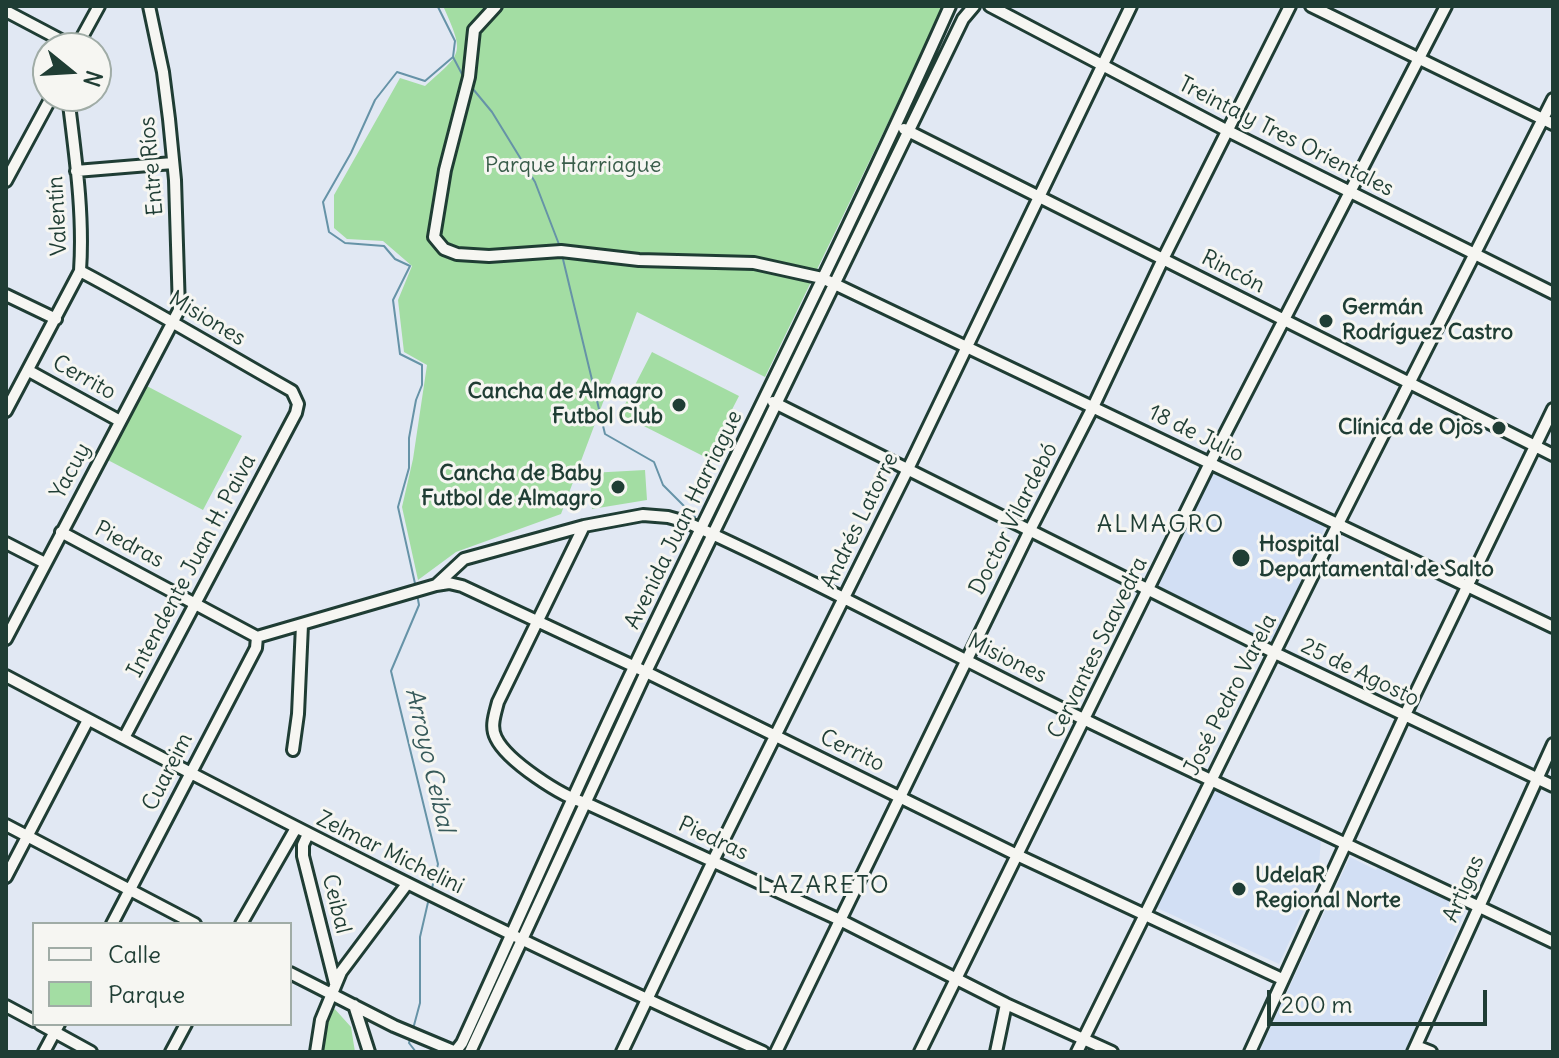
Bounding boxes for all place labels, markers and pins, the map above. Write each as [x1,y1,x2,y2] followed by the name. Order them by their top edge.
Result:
[1342,295,1513,346] place label: Germán Rodríguez Castro
[1317,312,1335,330] marker: Germán Rodríguez Castro
[468,379,663,430] place label: Cancha de Almagro Futbol Club
[670,396,688,414] marker: Cancha de Almagro Futbol Club
[1338,415,1483,441] place label: Clínica de Ojos
[1490,419,1508,437] marker: Clínica de Ojos
[421,461,602,512] place label: Cancha de Baby Futbol de Almagro
[609,478,627,496] marker: Cancha de Baby Futbol de Almagro
[1259,532,1494,584] place label: Hospital Departamental de Salto
[1230,547,1252,569] marker: Hospital Departamental de Salto
[1255,863,1401,914] place label: UdelaR Regional Norte
[1230,880,1248,898] marker: UdelaR Regional Norte

